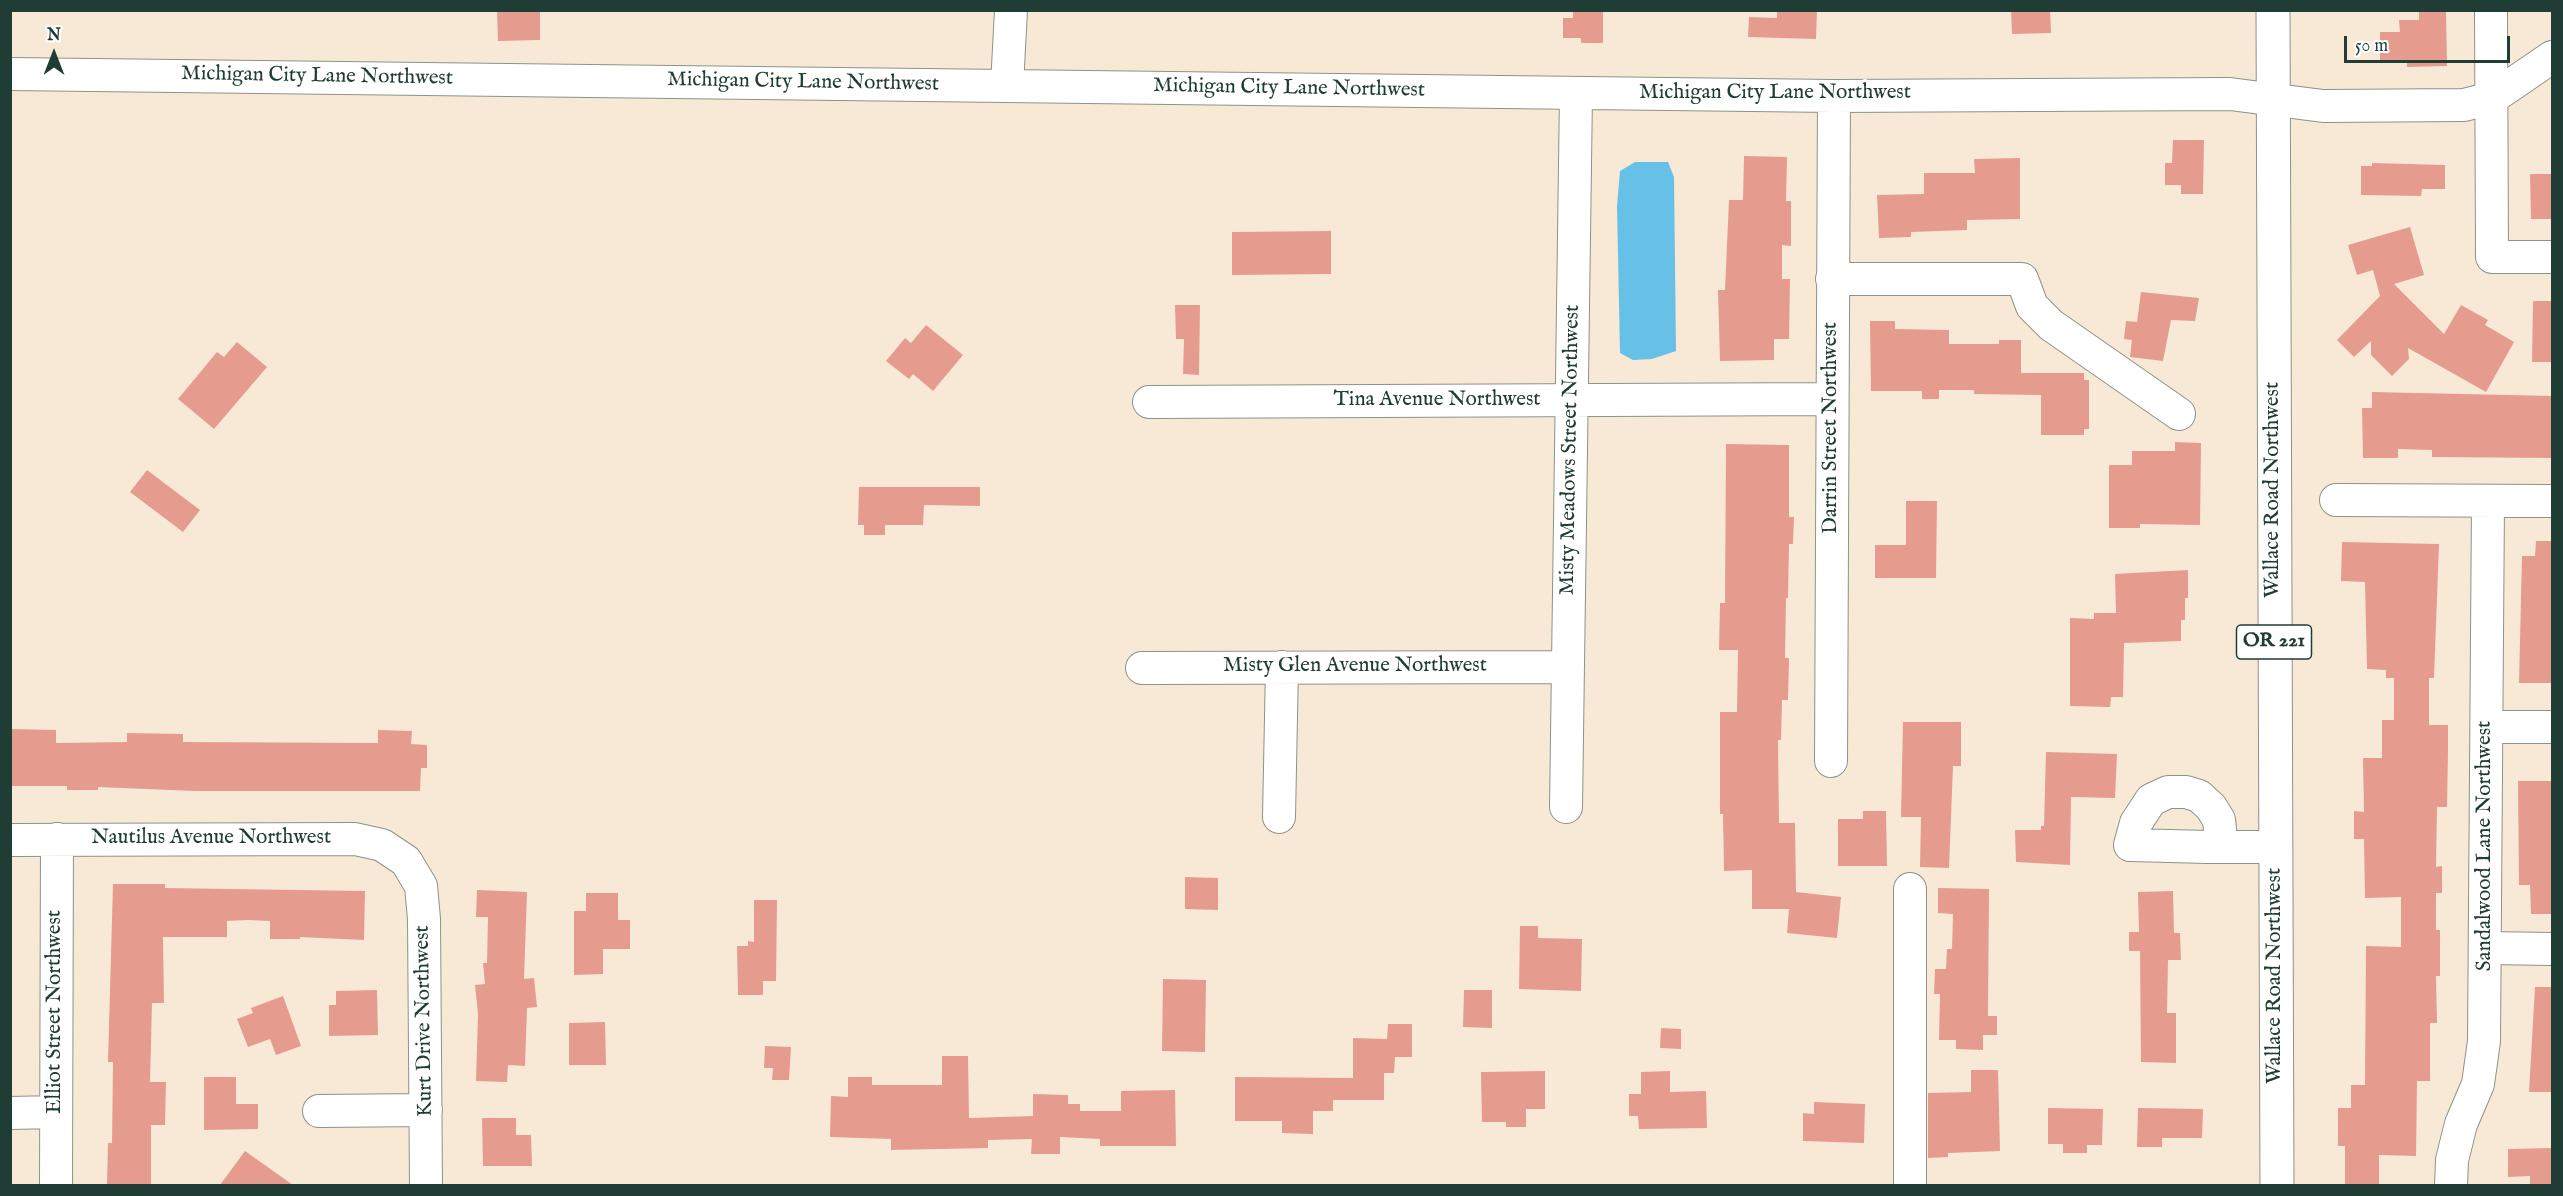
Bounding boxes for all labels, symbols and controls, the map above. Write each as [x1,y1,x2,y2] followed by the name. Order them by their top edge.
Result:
[24,24,84,84] north arrow
[2347,24,2514,62] scale bar
[47,26,61,46] text: N
[2355,35,2388,58] text: 50 m
[181,62,453,92] street label: Michigan City Lane Northwest
[667,68,939,98] street label: Michigan City Lane Northwest
[1153,74,1425,104] street label: Michigan City Lane Northwest
[1639,81,1911,107] street label: Michigan City Lane Northwest
[1556,305,1586,595] street label: Misty Meadows Street Northwest
[1819,322,1845,534] street label: Darrin Street Northwest
[2261,382,2287,598] street label: Wallace Road Northwest
[1333,388,1541,414] street label: Tina Avenue Northwest
[2236,625,2312,659] road number: OR 221
[1223,654,1487,680] street label: Misty Glen Avenue Northwest
[2473,721,2499,971] street label: Sandalwood Lane Northwest
[91,826,331,852] street label: Nautilus Avenue Northwest
[2263,868,2289,1084] street label: Wallace Road Northwest
[43,910,69,1114] street label: Elliot Street Northwest
[411,925,439,1117] street label: Kurt Drive Northwest

